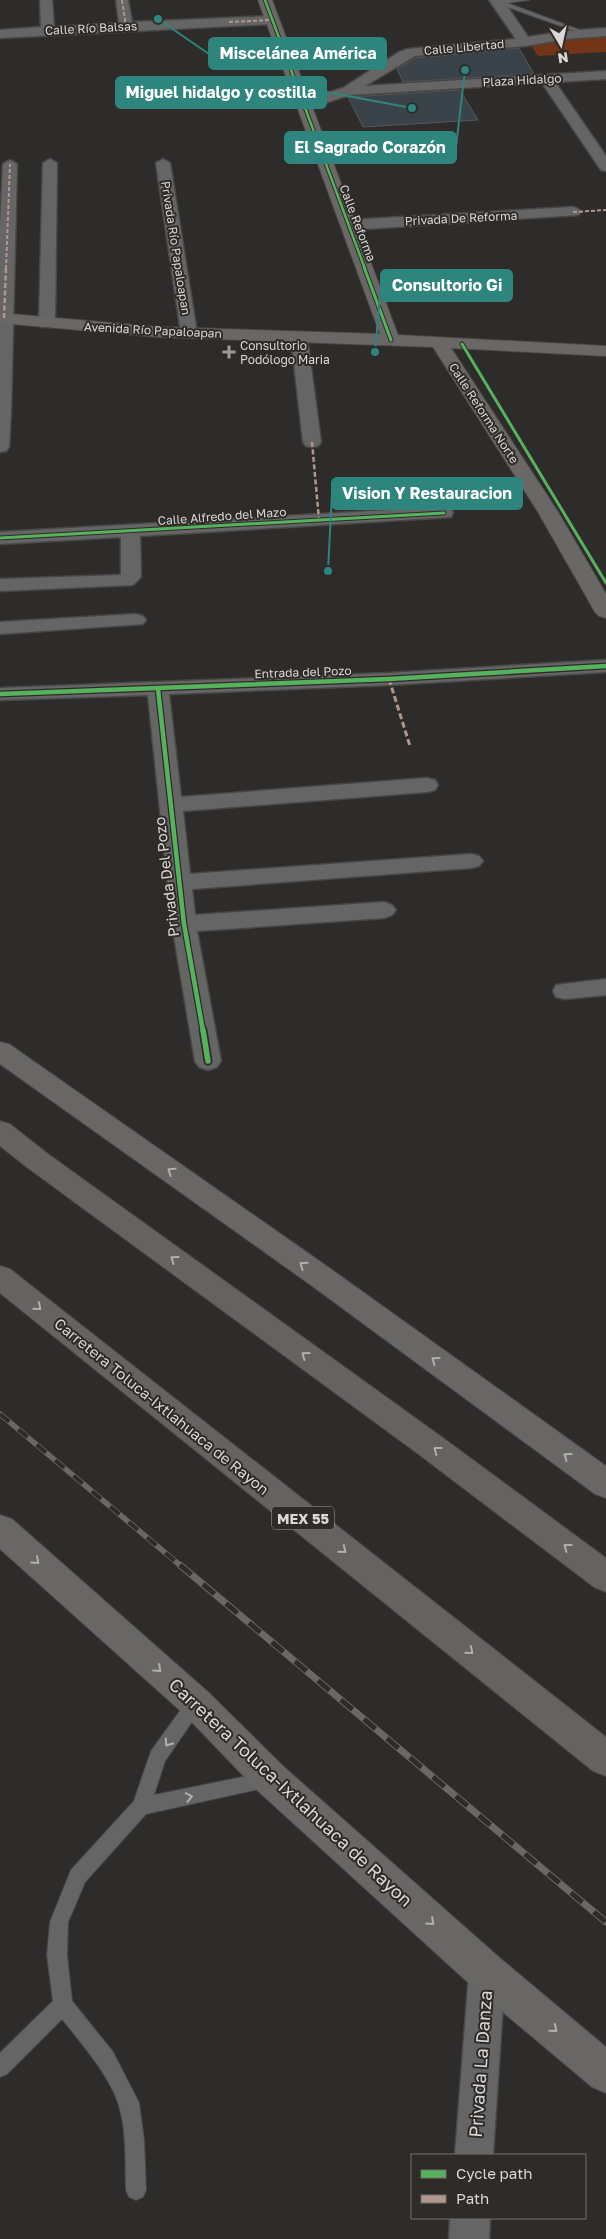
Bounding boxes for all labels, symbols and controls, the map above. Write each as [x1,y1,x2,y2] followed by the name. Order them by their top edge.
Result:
[45,18,137,38] street label: Calle Río Balsas
[536,20,586,70] north arrow
[423,36,505,58] street label: Calle Libertad
[209,38,386,69] callout: Miscelánea América
[219,43,377,63] text: Miscelánea América
[557,49,570,68] text: N
[482,70,562,90] street label: Plaza Hidalgo
[116,77,326,108] callout: Miguel hidalgo y costilla
[126,82,316,102] text: Miguel hidalgo y costilla
[285,132,456,163] callout: El Sagrado Corazón
[294,137,446,157] text: El Sagrado Corazón
[158,180,194,316] street label: Privada Río Papaloapan
[337,183,379,263] street label: Calle Reforma
[404,208,518,228] street label: Privada De Reforma
[381,270,512,301] callout: Consultorio Gi
[392,275,502,295] text: Consultorio Gi
[84,319,222,341] street label: Avenida Río Papaloapan
[240,338,330,367] place label: Consultorio Podólogo Maria
[222,345,236,359] marker: Consultorio Podólogo Maria
[446,360,522,466] street label: Calle Reforma Norte
[332,478,522,509] callout: Vision Y Restauracion
[342,483,512,503] text: Vision Y Restauracion
[157,504,287,528] street label: Calle Alfredo del Mazo
[254,663,352,681] street label: Entrada del Pozo
[150,816,182,938] street label: Privada Del Pozo
[167,1168,176,1177] one-way arrow
[170,1256,180,1265] one-way arrow
[299,1262,309,1271] one-way arrow
[32,1301,42,1310] one-way arrow
[51,1314,273,1498] street label: Carretera Toluca-Ixtlahuaca de Rayon
[302,1352,311,1360] one-way arrow
[431,1357,441,1366] one-way arrow
[433,1447,443,1456] one-way arrow
[563,1452,572,1462] one-way arrow
[272,1506,334,1530] road number: MEX 55
[337,1544,347,1553] one-way arrow
[564,1545,573,1553] one-way arrow
[31,1556,40,1565] one-way arrow
[464,1646,473,1654] one-way arrow
[152,1663,161,1672] one-way arrow
[165,1673,417,1911] street label: Carretera Toluca-Ixtlahuaca de Rayon
[165,1737,174,1747] one-way arrow
[184,1793,193,1803] one-way arrow
[426,1916,435,1925] one-way arrow
[464,1990,496,2138] street label: Privada La Danza
[548,2023,557,2032] one-way arrow
[411,2154,586,2219] legend
[456,2164,532,2182] text: Cycle path
[456,2189,489,2207] text: Path

